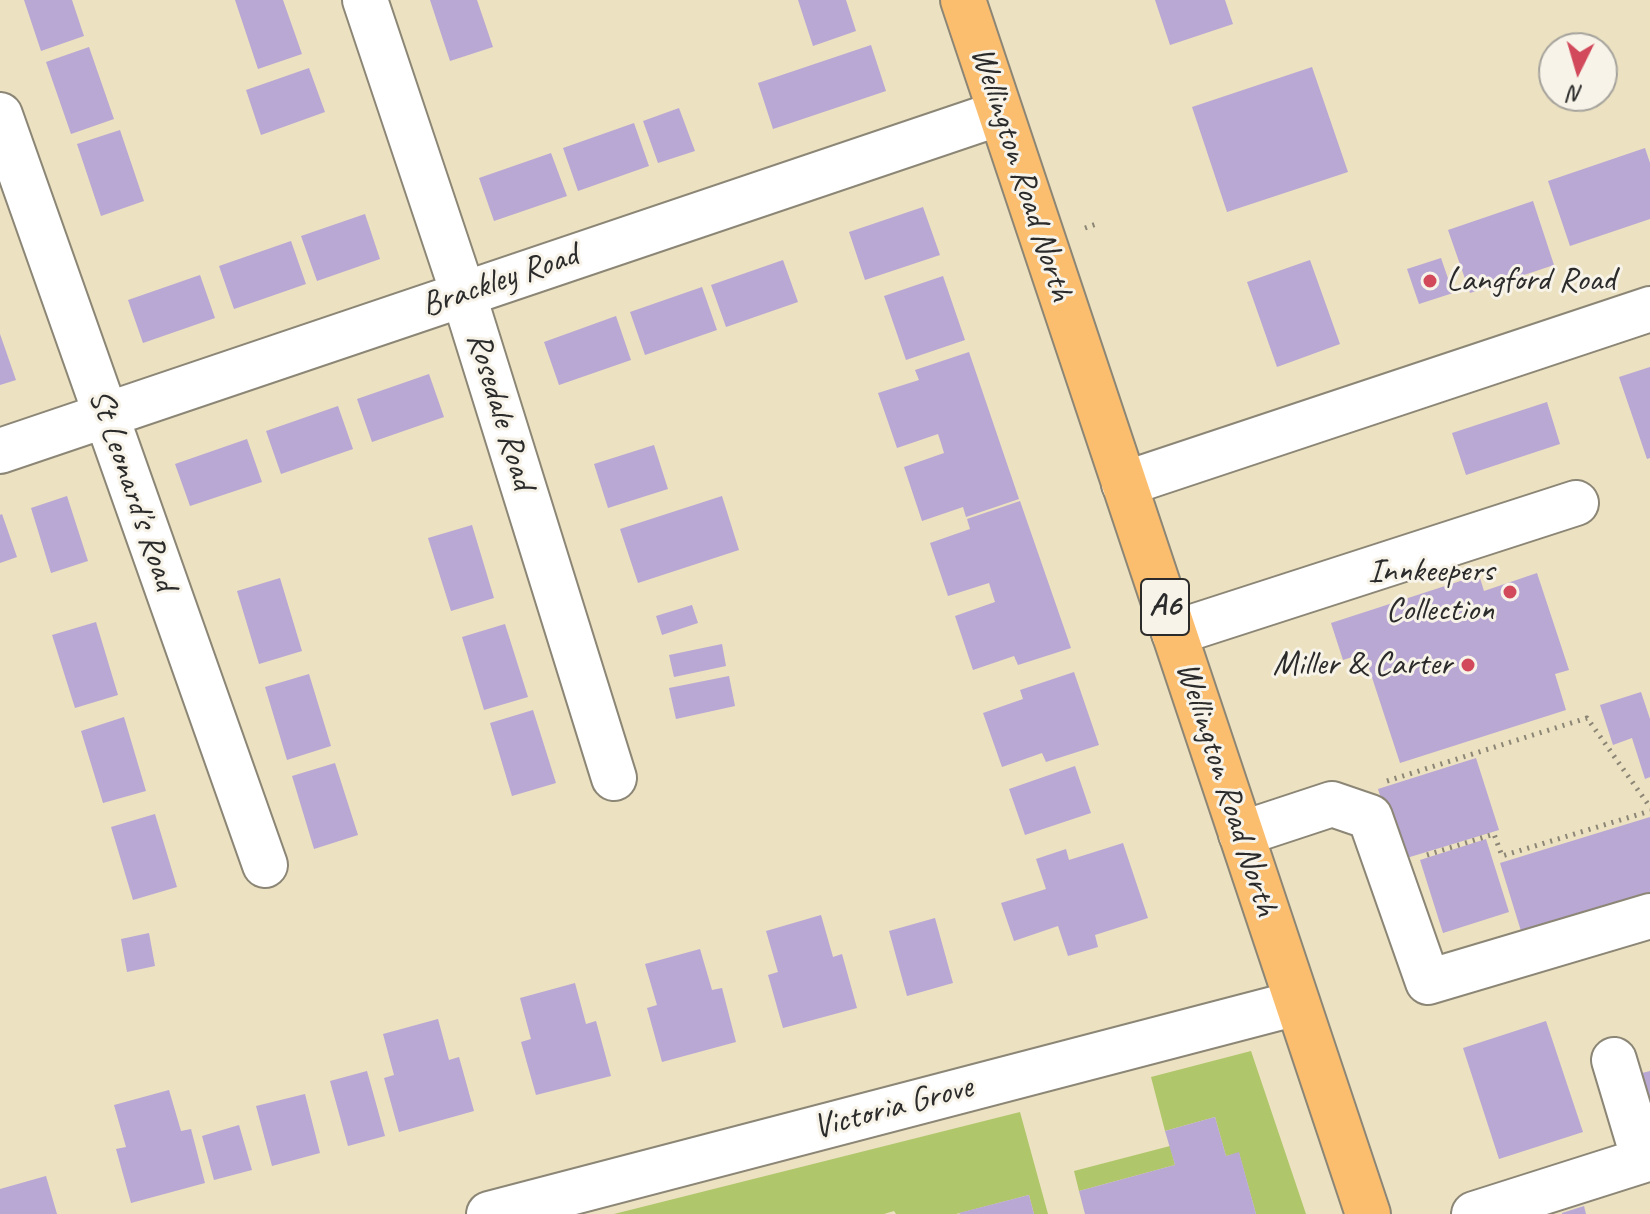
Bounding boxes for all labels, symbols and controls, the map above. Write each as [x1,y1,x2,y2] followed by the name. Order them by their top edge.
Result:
[1538,32,1618,112] north arrow
[961,42,1081,306] street label: Wellington Road North
[1568,79,1584,108] text: N
[417,235,583,327] street label: Brackley Road
[1446,261,1615,301] place label: Langford Road
[1421,272,1439,290] marker: Langford Road
[457,328,543,494] street label: Rosedale Road
[79,384,185,596] street label: St Leonard's Road
[1368,552,1494,632] place label: Innkeepers Collection
[1141,579,1189,635] road number: A6
[1501,583,1519,601] marker: Innkeepers Collection
[1273,645,1452,685] place label: Miller & Carter
[1459,656,1477,674] marker: Miller & Carter
[1166,657,1286,921] street label: Wellington Road North
[809,1067,977,1149] street label: Victoria Grove

